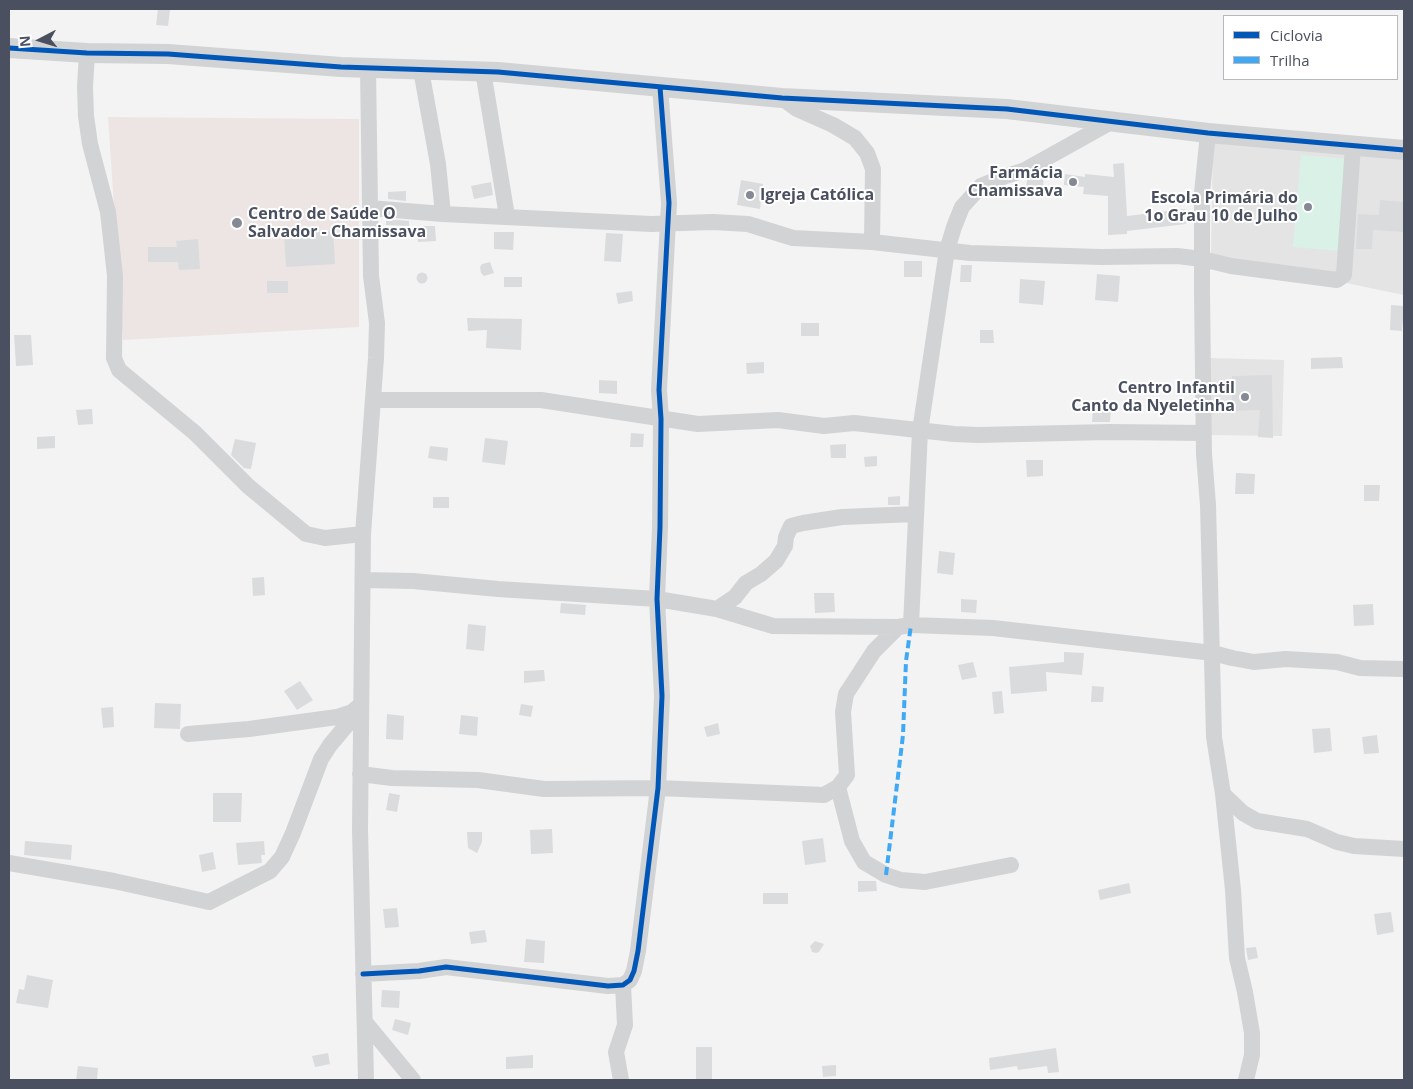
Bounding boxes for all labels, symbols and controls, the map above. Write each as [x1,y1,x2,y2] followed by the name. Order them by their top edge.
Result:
[15,15,65,65] north arrow
[1223,15,1398,80] legend
[1270,25,1323,45] text: Ciclovia
[15,35,35,48] text: N
[1270,50,1310,70] text: Trilha
[968,163,1063,201] place label: Farmácia Chamissava
[1067,176,1079,188] marker: Farmácia Chamissava
[760,185,874,205] place label: Igreja Católica
[1144,188,1298,226] place label: Escola Primária do 1o Grau 10 de Julho
[744,189,756,201] marker: Igreja Católica
[1302,201,1314,213] marker: Escola Primária do 1o Grau 10 de Julho
[248,204,426,242] place label: Centro de Saúde O Salvador - Chamissava
[230,216,244,230] marker: Centro de Saúde O Salvador - Chamissava
[1071,378,1235,416] place label: Centro Infantil Canto da Nyeletinha
[1239,391,1251,403] marker: Centro Infantil Canto da Nyeletinha

